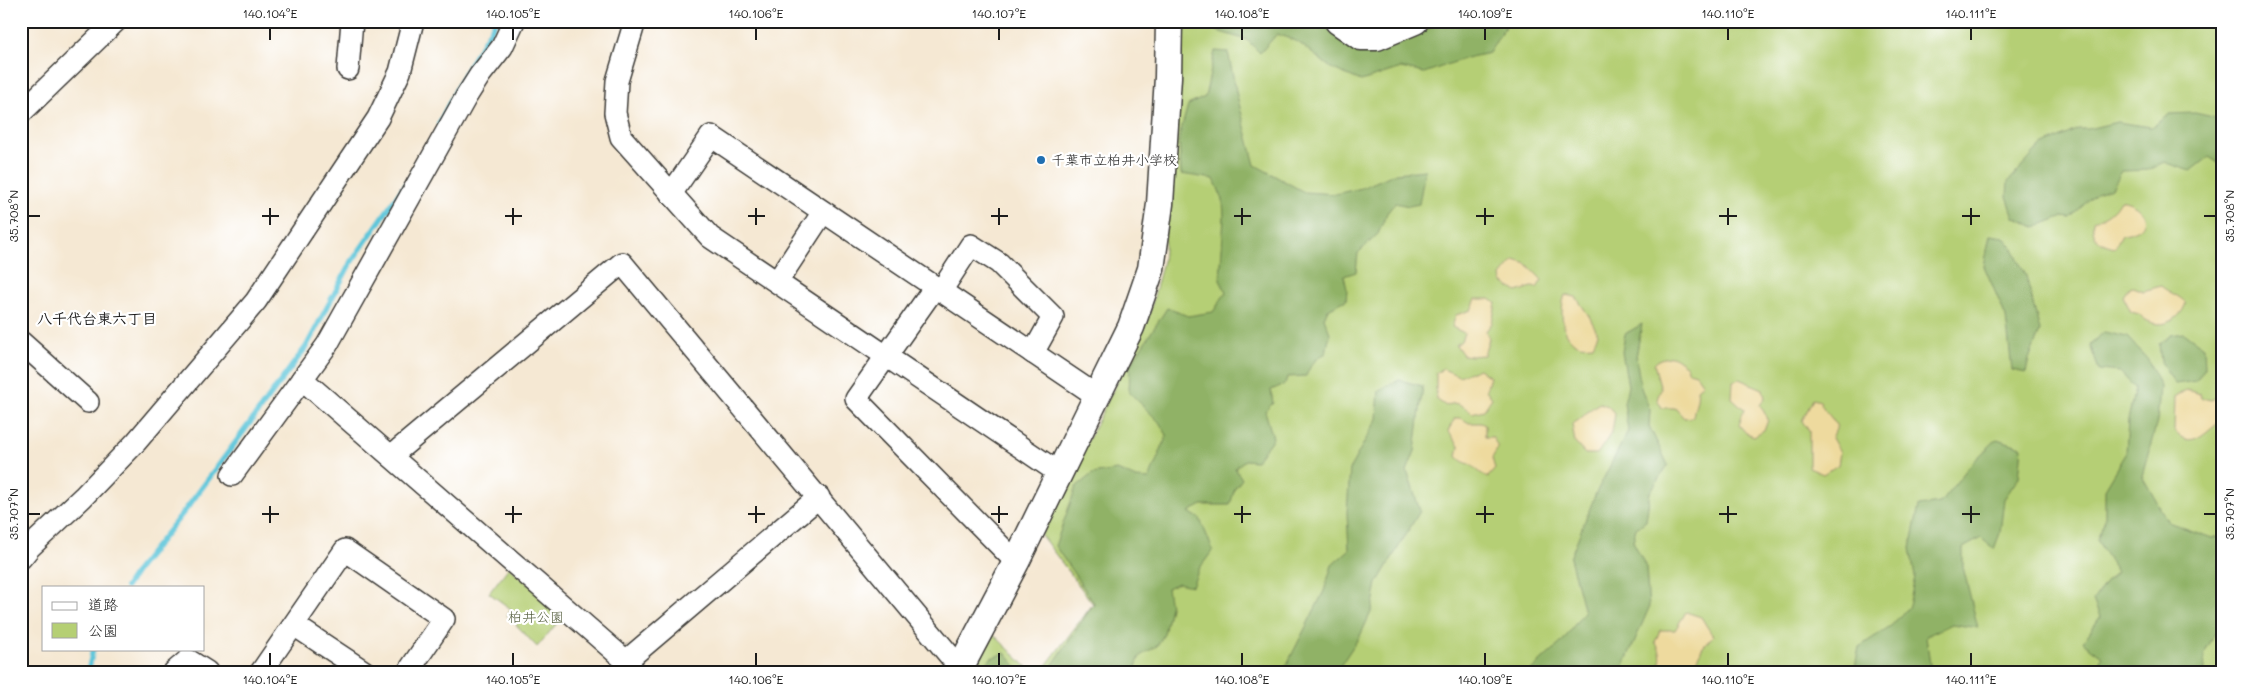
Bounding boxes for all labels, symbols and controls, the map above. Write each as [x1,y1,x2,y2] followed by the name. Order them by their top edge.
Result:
[243,5,297,21] text: 140.104°E
[486,5,540,21] text: 140.105°E
[729,5,784,21] text: 140.106°E
[972,5,1026,21] text: 140.107°E
[1215,5,1270,21] text: 140.108°E
[1458,5,1512,21] text: 140.109°E
[1702,5,1755,21] text: 140.110°E
[1946,5,1997,21] text: 140.111°E
[1051,150,1177,169] place label: 千葉市立柏井小学校
[1035,154,1047,166] marker: 千葉市立柏井小学校
[5,190,21,242] text: 35.708°N
[2221,190,2237,242] text: 35.708°N
[37,308,157,328] district label: 八千代台東六丁目
[5,488,21,540] text: 35.707°N
[2221,488,2237,540] text: 35.707°N
[42,586,205,650] legend
[88,594,118,614] text: 道路
[508,607,564,626] park label: 柏井公園
[88,620,118,640] text: 公園
[243,671,297,687] text: 140.104°E
[486,671,540,687] text: 140.105°E
[729,671,784,687] text: 140.106°E
[972,671,1026,687] text: 140.107°E
[1215,671,1270,687] text: 140.108°E
[1458,671,1512,687] text: 140.109°E
[1702,671,1755,687] text: 140.110°E
[1946,671,1997,687] text: 140.111°E

